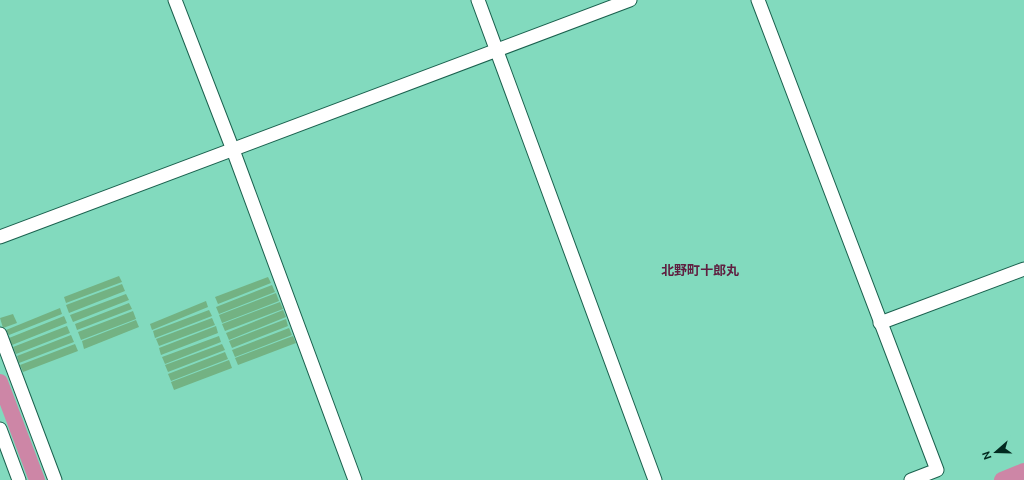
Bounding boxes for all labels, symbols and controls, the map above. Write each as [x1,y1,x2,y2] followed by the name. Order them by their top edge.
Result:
[661,263,739,277] district label: 北野町十郎丸
[976,432,1016,472] north arrow
[980,450,994,461] text: N

